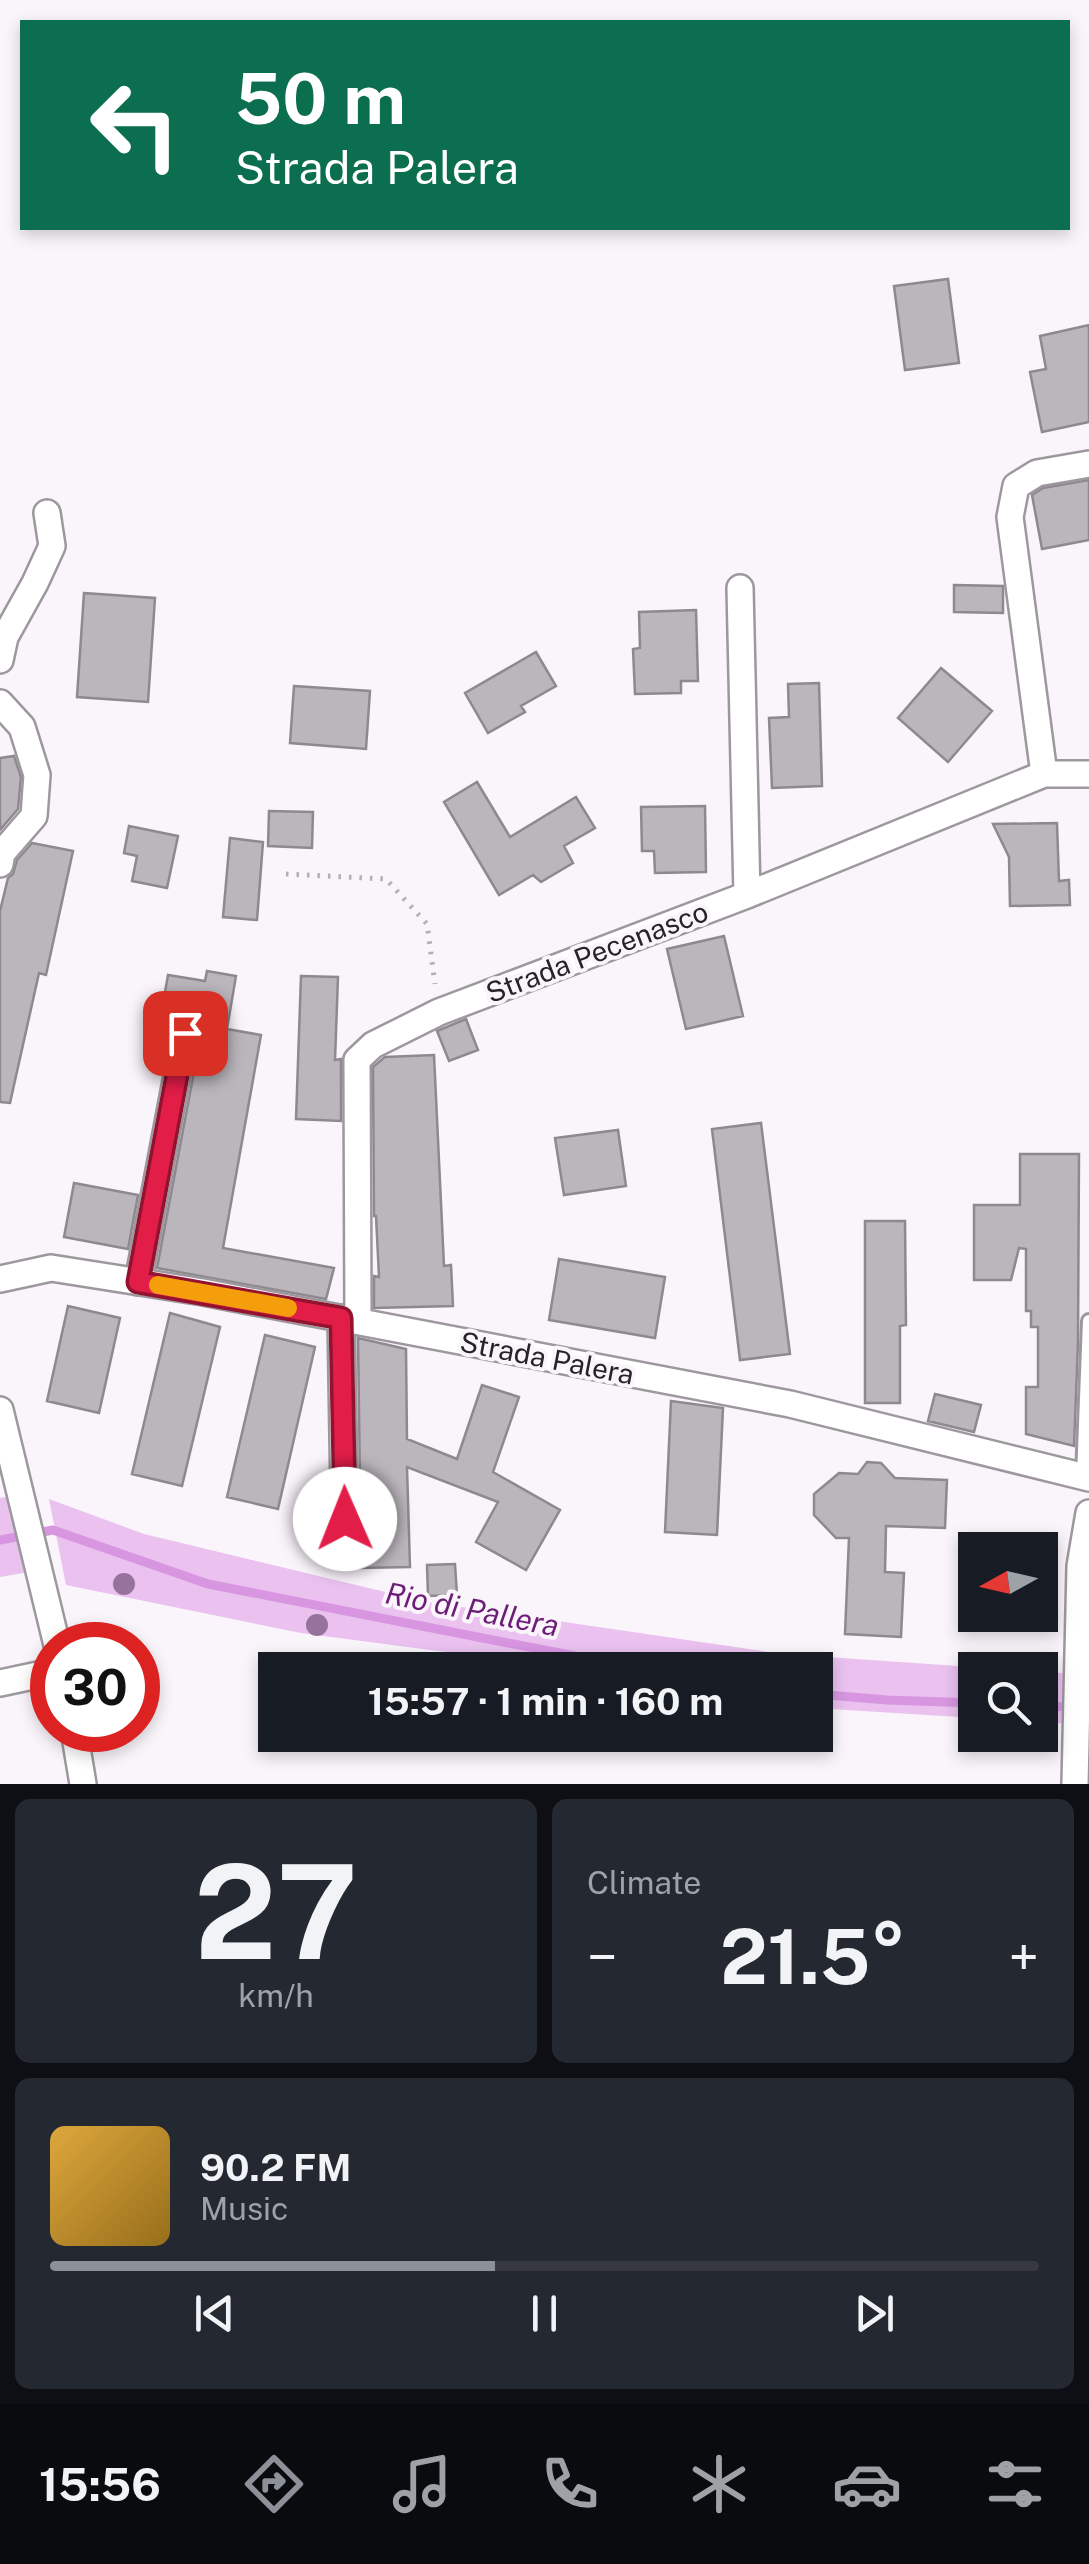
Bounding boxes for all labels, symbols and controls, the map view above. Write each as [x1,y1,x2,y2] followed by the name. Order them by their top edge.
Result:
[235,57,406,140] text: 50 m
[70,60,200,190] icon: left
[235,141,519,194] text: Strada Palera
[481,894,712,1009] street label: Strada Pecenasco
[143,991,228,1076] pin
[158,1006,213,1061] icon: arrive
[457,1324,637,1391] street label: Strada Palera
[293,1467,397,1571] position arrow
[958,1532,1058,1632] north arrow
[958,1532,1058,1752] map controls
[382,1575,562,1643] water label: Rio di Pallera
[30,1622,160,1752] speed limit sign: 30
[958,1652,1058,1752] button: search
[368,1679,723,1724] text: 15:57 · 1 min · 160 m
[194,1836,358,1988] text: 27
[587,1864,701,1901] text: Climate
[720,1913,906,2001] text: 21.5°
[587,1925,618,1989] text: −
[1009,1925,1039,1989] text: +
[238,1977,314,2014] text: km/h
[200,2145,351,2190] text: 90.2 FM
[200,2190,288,2227] text: Music
[187,2286,242,2341] icon: previous
[517,2286,572,2341] icon: pause
[847,2286,902,2341] icon: next
[239,2449,309,2519] icon: directions
[387,2449,457,2519] icon: music
[535,2449,605,2519] icon: phone
[684,2449,754,2519] icon: climate
[832,2449,902,2519] icon: car
[980,2449,1050,2519] icon: filters
[39,2458,161,2511] text: 15:56

